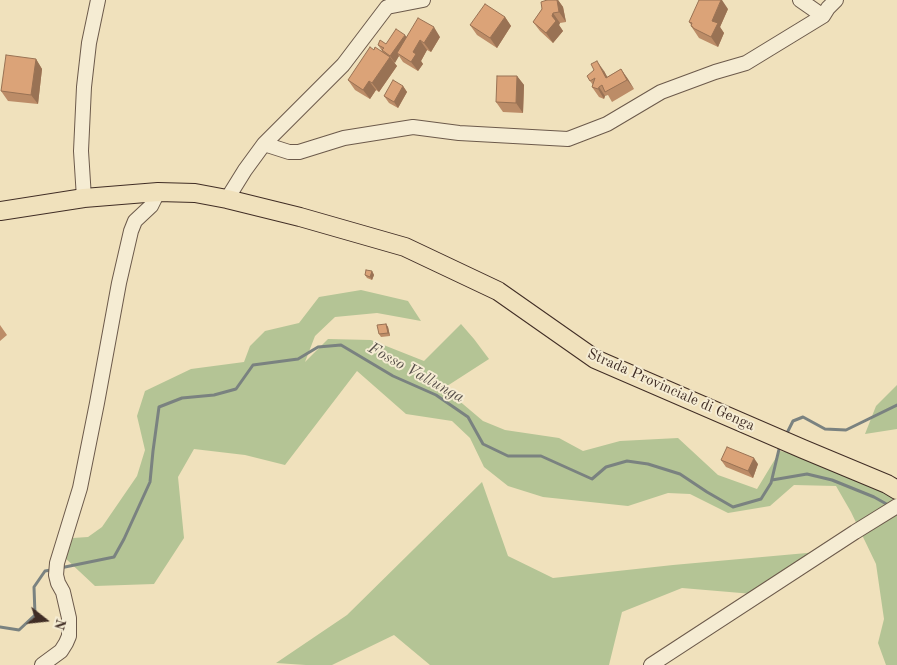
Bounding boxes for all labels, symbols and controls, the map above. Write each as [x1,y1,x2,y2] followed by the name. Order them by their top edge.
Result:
[365,339,467,407] water label: Fosso Vallunga
[585,345,757,435] street label: Strada Provinciale di Genga
[20,595,70,645] north arrow
[51,617,68,631] text: N

